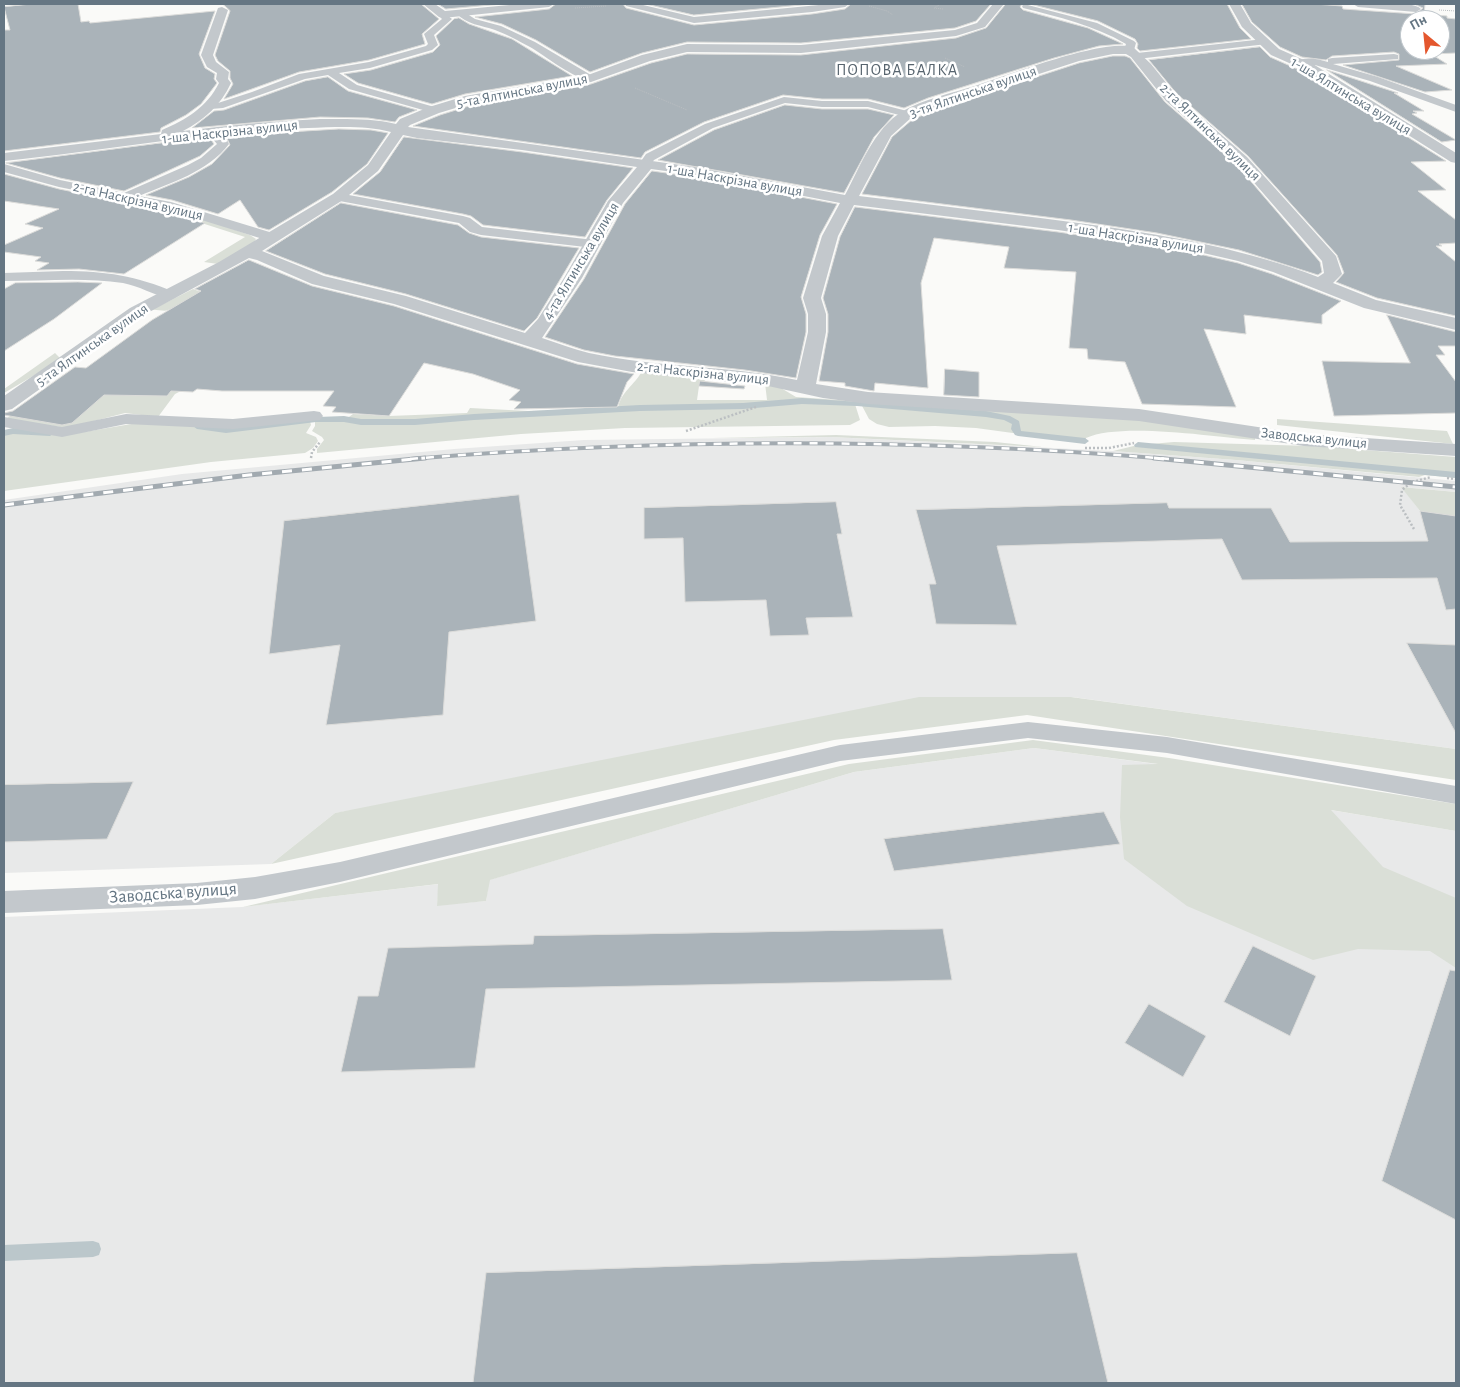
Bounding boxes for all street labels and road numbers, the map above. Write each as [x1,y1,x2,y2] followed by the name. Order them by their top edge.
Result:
[1288,53,1414,139] street label: 1-ша Ялтинська вулиця
[907,62,1039,122] street label: 3-тя Ялтинська вулиця
[455,69,589,113] street label: 5-та Ялтинська вулиця
[1156,79,1264,185] street label: 2-га Ялтинська вулиця
[161,116,299,148] street label: 1-ша Наскрізна вулиця
[666,159,804,201] street label: 1-ша Наскрізна вулиця
[71,177,205,225] street label: 2-га Наскрізна вулиця
[539,199,623,323] street label: 4-та Ялтинська вулиця
[1067,218,1205,258] street label: 1-ша Наскрізна вулиця
[32,299,152,391] street label: 5-та Ялтинська вулиця
[636,357,770,389] street label: 2-га Наскрізна вулиця
[1260,423,1368,453] street label: Заводська вулиця
[108,878,238,908] street label: Заводська вулиця

